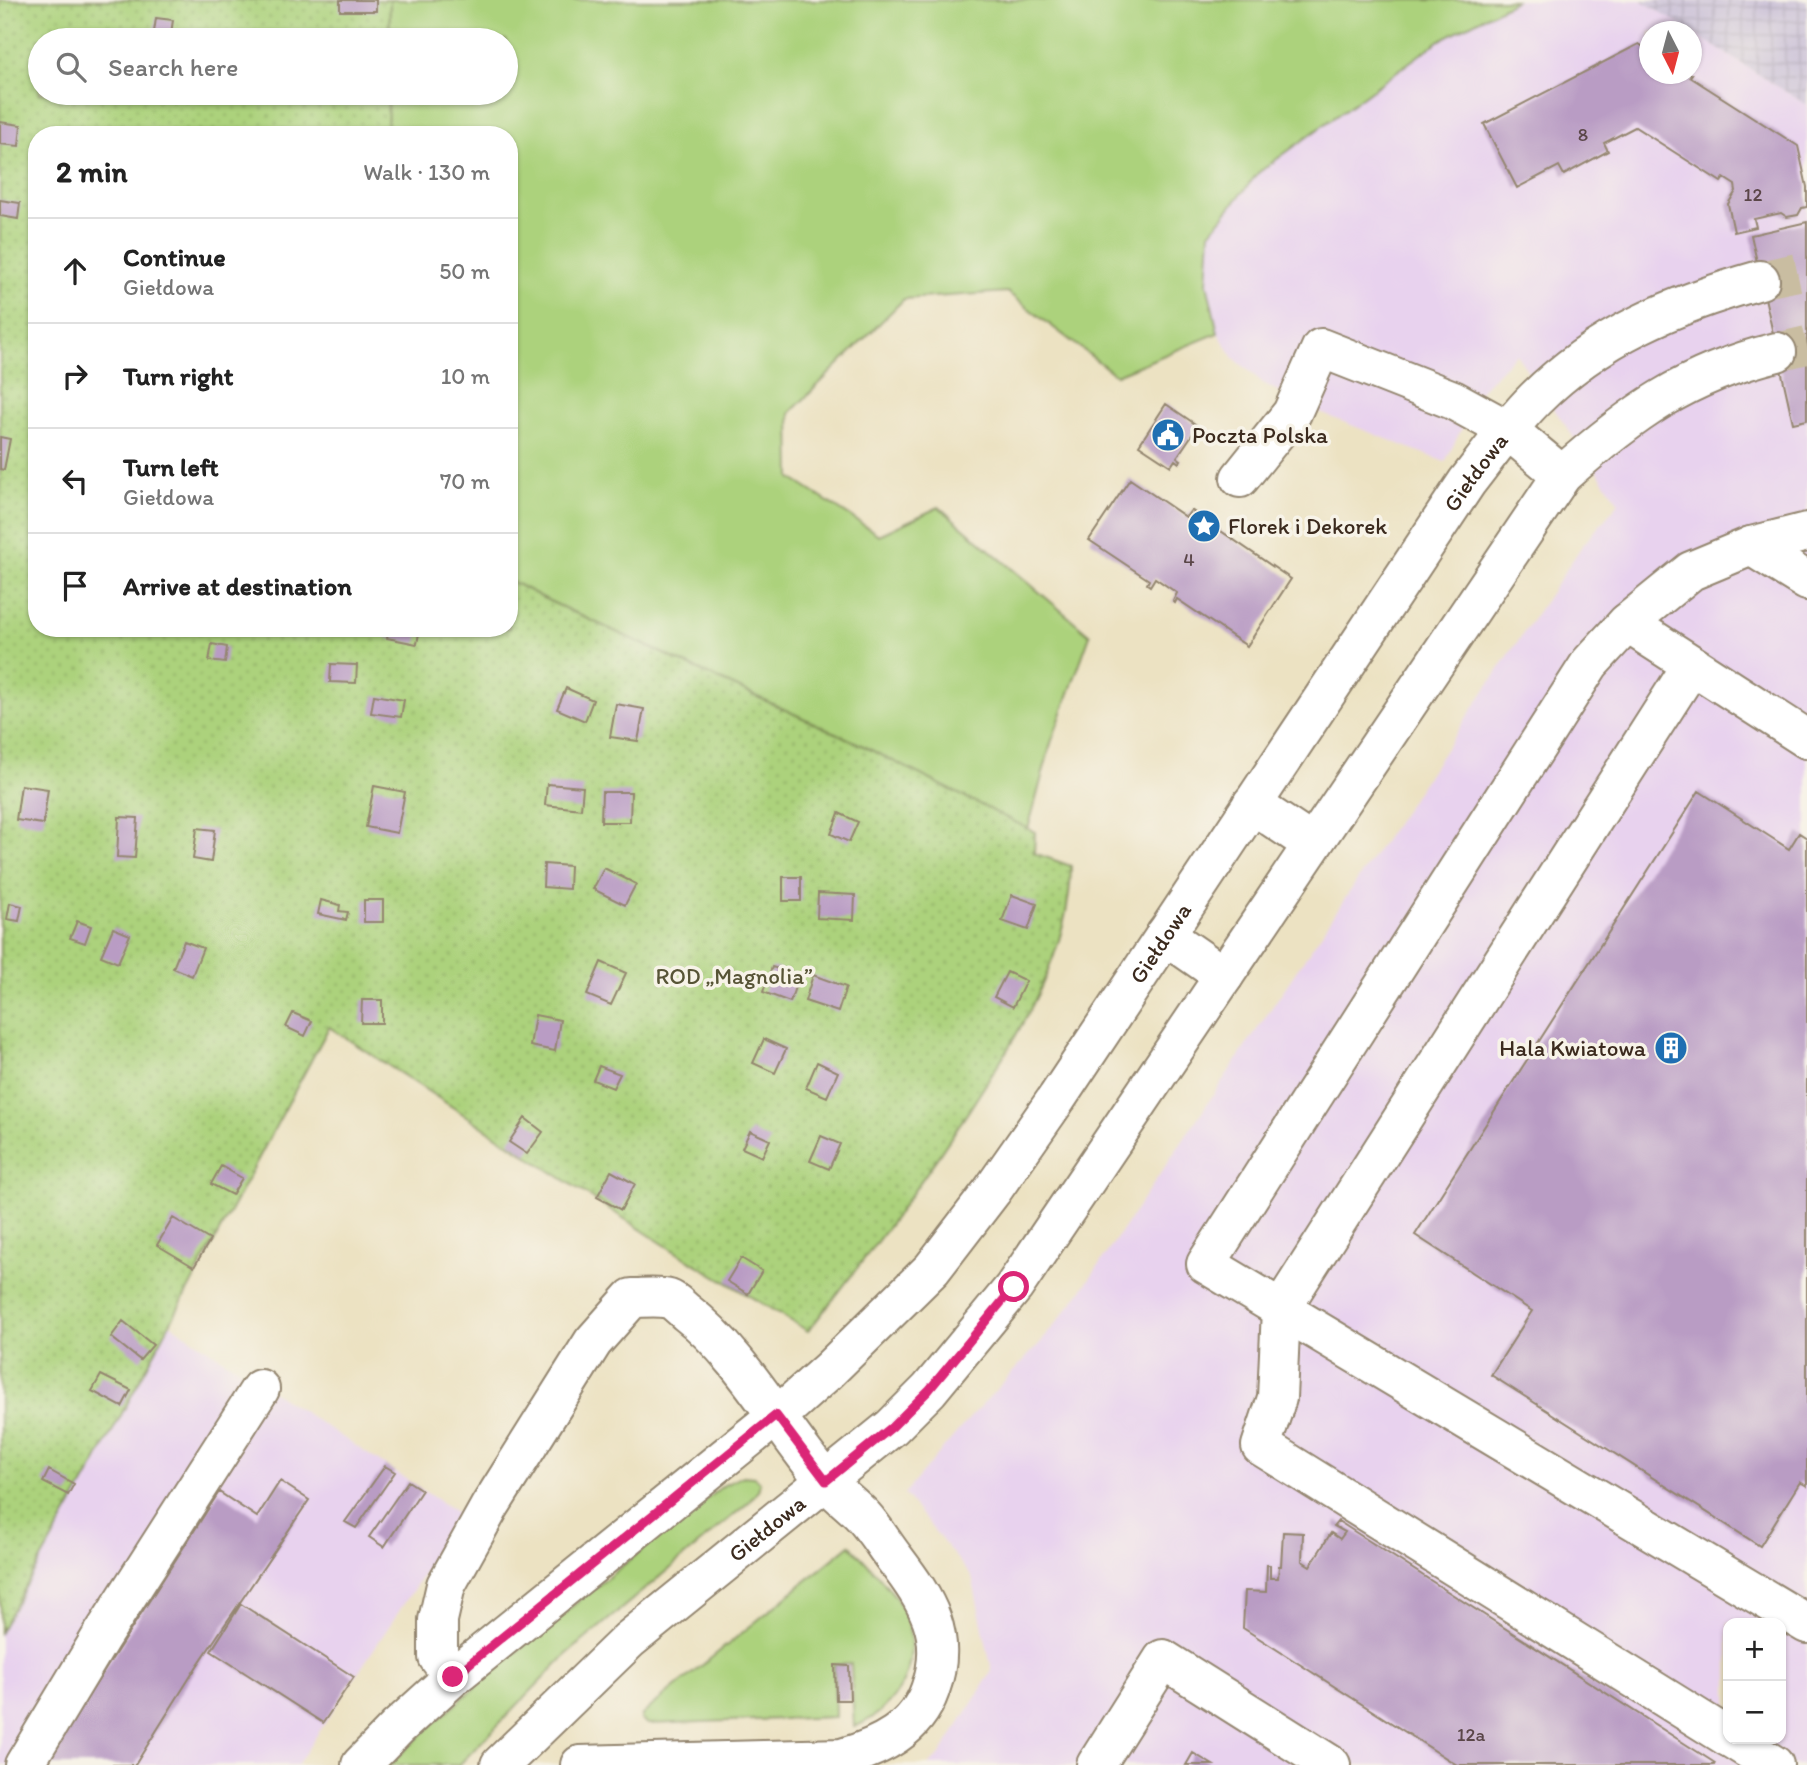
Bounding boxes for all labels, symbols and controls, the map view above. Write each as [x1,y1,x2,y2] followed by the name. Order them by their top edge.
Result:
[1639,21,1702,84] north arrow
[28,28,518,105] search box
[52,48,90,86] icon: search
[108,51,238,83] text: Search here
[1578,123,1588,146] house number: 8
[56,153,127,190] text: 2 min
[363,158,490,186] text: Walk · 130 m
[1744,183,1762,206] house number: 12
[123,241,226,273] text: Continue
[56,252,94,290] icon: ahead
[439,257,490,285] text: 50 m
[123,273,214,301] text: Giełdowa
[56,357,94,395] icon: right
[123,360,234,392] text: Turn right
[441,362,490,390] text: 10 m
[1149,416,1187,454] public building icon: Poczta Polska
[1192,421,1328,449] place label: Poczta Polska
[1437,427,1514,517] street label: Giełdowa
[123,451,219,483] text: Turn left
[56,462,94,500] icon: left
[440,467,490,495] text: 70 m
[123,483,214,511] text: Giełdowa
[1185,507,1223,545] place icon: Florek i Dekorek
[1228,512,1387,540] place label: Florek i Dekorek
[1183,548,1195,571] house number: 4
[56,567,94,605] icon: arrive
[123,570,352,602] text: Arrive at destination
[1123,897,1197,989] street label: Giełdowa
[655,962,813,990] park label: ROD „Magnolia”
[1652,1029,1690,1067] building icon: Hala Kwiatowa
[1499,1034,1646,1062] place label: Hala Kwiatowa
[998,1271,1029,1302] route start
[723,1489,811,1568] street label: Giełdowa
[1723,1618,1786,1744] map controls
[1723,1618,1786,1681] button: +
[437,1661,468,1692] route end
[1723,1681,1786,1744] button: −
[1457,1723,1485,1746] house number: 12a

